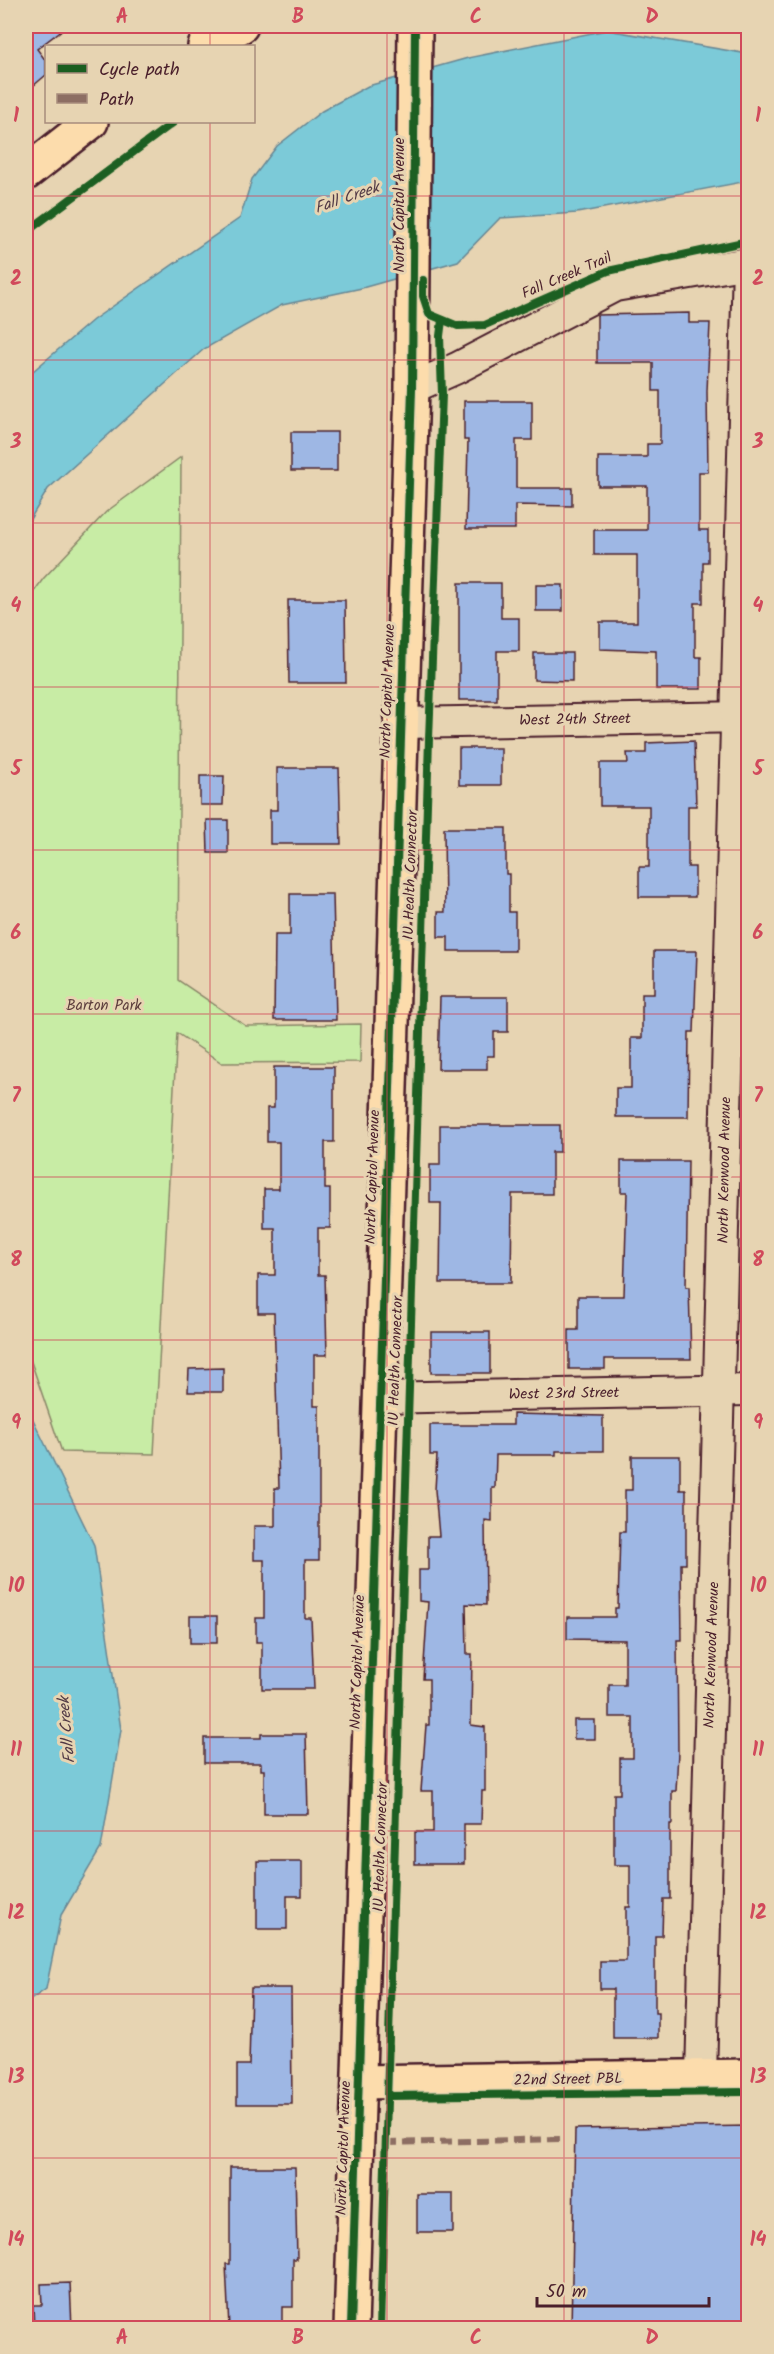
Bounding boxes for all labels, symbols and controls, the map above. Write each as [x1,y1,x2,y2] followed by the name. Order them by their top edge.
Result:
[116,2,128,34] text: A
[292,2,304,34] text: B
[470,2,482,34] text: C
[645,2,659,34] text: D
[45,45,255,123] legend
[99,56,180,85] text: Cycle path
[99,86,134,115] text: Path
[13,101,19,133] text: 1
[755,101,761,133] text: 1
[388,137,412,273] street label: North Capitol Avenue
[311,174,385,221] water label: Fall Creek
[518,246,616,306] street label: Fall Creek Trail
[10,264,22,296] text: 2
[752,264,764,296] text: 2
[10,427,22,459] text: 3
[752,427,764,459] text: 3
[11,591,22,623] text: 4
[753,591,764,623] text: 4
[374,623,402,759] street label: North Capitol Avenue
[519,707,631,733] street label: West 24th Street
[10,754,23,786] text: 5
[752,754,765,786] text: 5
[397,809,425,940] street label: IU Health Connector
[11,918,22,950] text: 6
[753,918,764,950] text: 6
[66,994,143,1018] park label: Barton Park
[11,1081,21,1113] text: 7
[753,1081,763,1113] text: 7
[712,1096,738,1244] street label: North Kenwood Avenue
[359,1109,387,1245] street label: North Capitol Avenue
[10,1245,22,1277] text: 8
[752,1245,764,1277] text: 8
[382,1295,410,1426] street label: IU Health Connector
[509,1381,620,1407] street label: West 23rd Street
[11,1408,21,1440] text: 9
[753,1408,763,1440] text: 9
[8,1571,25,1603] text: 10
[750,1571,767,1603] text: 10
[697,1581,727,1729] street label: North Kenwood Avenue
[344,1594,372,1730] street label: North Capitol Avenue
[51,1693,82,1764] water label: Fall Creek
[10,1735,22,1767] text: 11
[752,1735,764,1767] text: 11
[367,1781,395,1912] street label: IU Health Connector
[7,1898,25,1930] text: 12
[749,1898,767,1930] text: 12
[8,2062,25,2094] text: 13
[750,2062,767,2094] text: 13
[513,2067,623,2093] street label: 22nd Street PBL
[330,2080,358,2216] street label: North Capitol Avenue
[8,2225,25,2257] text: 14
[750,2225,767,2257] text: 14
[537,2270,710,2308] scale bar
[546,2278,586,2307] text: 50 m
[116,2323,128,2354] text: A
[292,2323,304,2354] text: B
[470,2323,482,2354] text: C
[645,2323,659,2354] text: D

